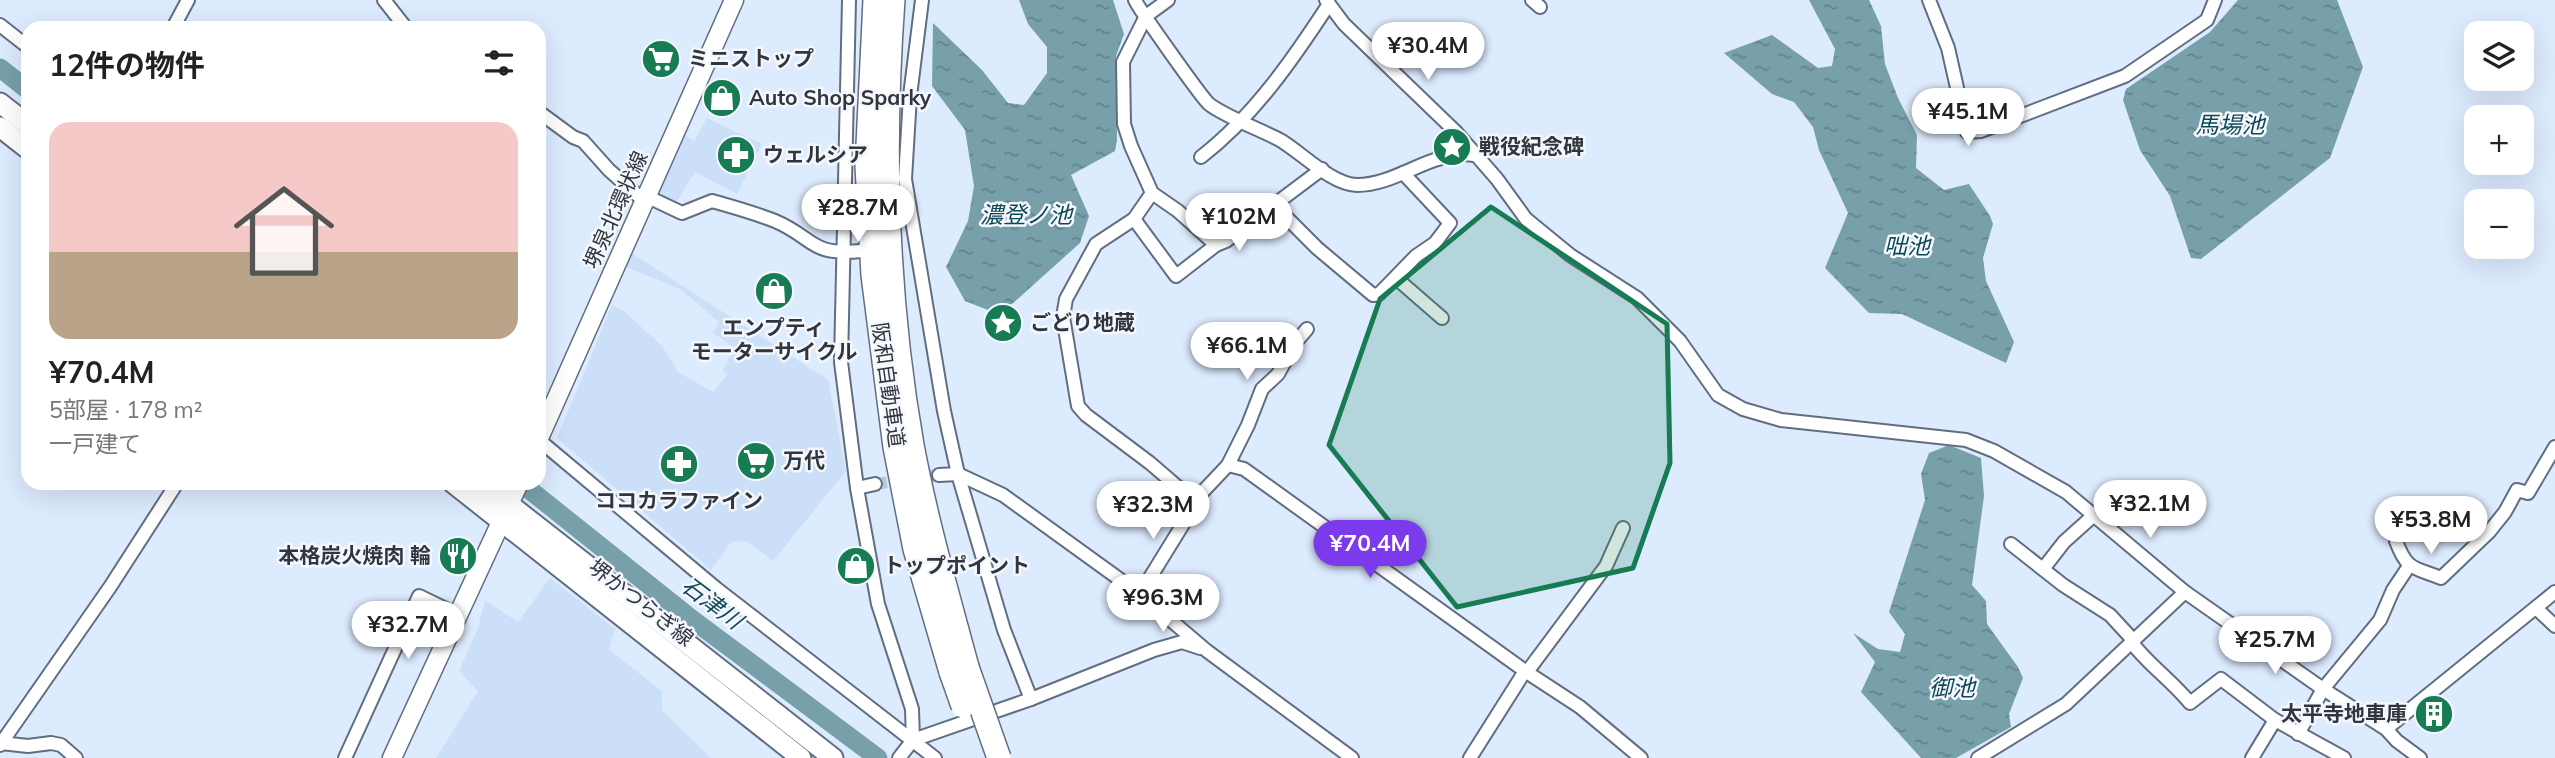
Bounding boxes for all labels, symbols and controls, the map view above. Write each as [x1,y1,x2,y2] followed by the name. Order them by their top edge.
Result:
[2464,21,2534,259] map controls
[2464,21,2534,91] button: layers
[1371,22,1485,82] pin: ¥30.4M
[1388,30,1468,59] text: ¥30.4M
[640,38,682,80] supermarket icon: ミニストップ
[480,44,518,82] icon: filters
[688,45,814,71] place label: ミニストップ
[49,46,205,84] text: 12件の物件
[701,77,743,119] shop icon: Auto Shop Sparky
[749,84,932,110] place label: Auto Shop Sparky
[1911,88,2025,148] pin: ¥45.1M
[1928,96,2008,125] text: ¥45.1M
[2464,105,2534,175] button: +
[2196,110,2267,139] water label: 馬場池
[1431,126,1473,168] place icon: 戦役紀念碑
[1479,133,1584,159] place label: 戦役紀念碑
[715,134,757,176] pharmacy icon: ウェルシア
[763,141,868,167] place label: ウェルシア
[578,147,653,272] street label: 堺泉北環状線
[221,168,347,294] icon: home
[801,184,915,244] pin: ¥28.7M
[2464,189,2534,259] button: −
[818,192,898,221] text: ¥28.7M
[1190,194,1288,253] pin: ¥102M
[980,200,1074,229] water label: 濃登ノ池
[1201,201,1277,230] text: ¥102M
[1884,231,1932,260] water label: 咄池
[753,270,795,312] shop icon: エンプティ モーターサイクル
[982,302,1024,344] place icon: ごどり地蔵
[1030,309,1135,335] place label: ごどり地蔵
[691,314,857,364] place label: エンプティ モーターサイクル
[867,321,911,449] street label: 阪和自動車道
[1190,322,1304,382] pin: ¥66.1M
[1207,330,1287,359] text: ¥66.1M
[49,353,155,391] text: ¥70.4M
[49,395,202,424] text: 5部屋 · 178 m²
[49,429,141,458] text: 一戸建て
[735,440,777,482] supermarket icon: 万代
[658,443,700,485] pharmacy icon: ココカラファイン
[783,447,825,473] place label: 万代
[2093,480,2207,540] pin: ¥32.1M
[1096,482,1210,541] pin: ¥32.3M
[595,487,763,513] place label: ココカラファイン
[2110,488,2190,517] text: ¥32.1M
[1113,489,1193,518] text: ¥32.3M
[2374,496,2488,556] pin: ¥53.8M
[2391,504,2471,533] text: ¥53.8M
[1313,520,1427,580] pin: ¥70.4M
[1330,528,1410,557] text: ¥70.4M
[437,535,479,577] restaurant icon: 本格炭火焼肉 輪
[278,542,431,568] place label: 本格炭火焼肉 輪
[835,545,877,587] shop icon: トップポイント
[883,552,1030,578] place label: トップポイント
[584,553,699,651] street label: 堺かつらぎ線
[676,570,751,637] water label: 石津川
[1106,574,1220,634] pin: ¥96.3M
[1123,582,1203,611] text: ¥96.3M
[351,602,465,661] pin: ¥32.7M
[368,609,448,638] text: ¥32.7M
[2218,616,2332,676] pin: ¥25.7M
[2235,624,2315,653] text: ¥25.7M
[1929,673,1977,702] water label: 御池
[2413,693,2455,735] building icon: 太平寺地車庫
[2281,700,2407,726] place label: 太平寺地車庫

